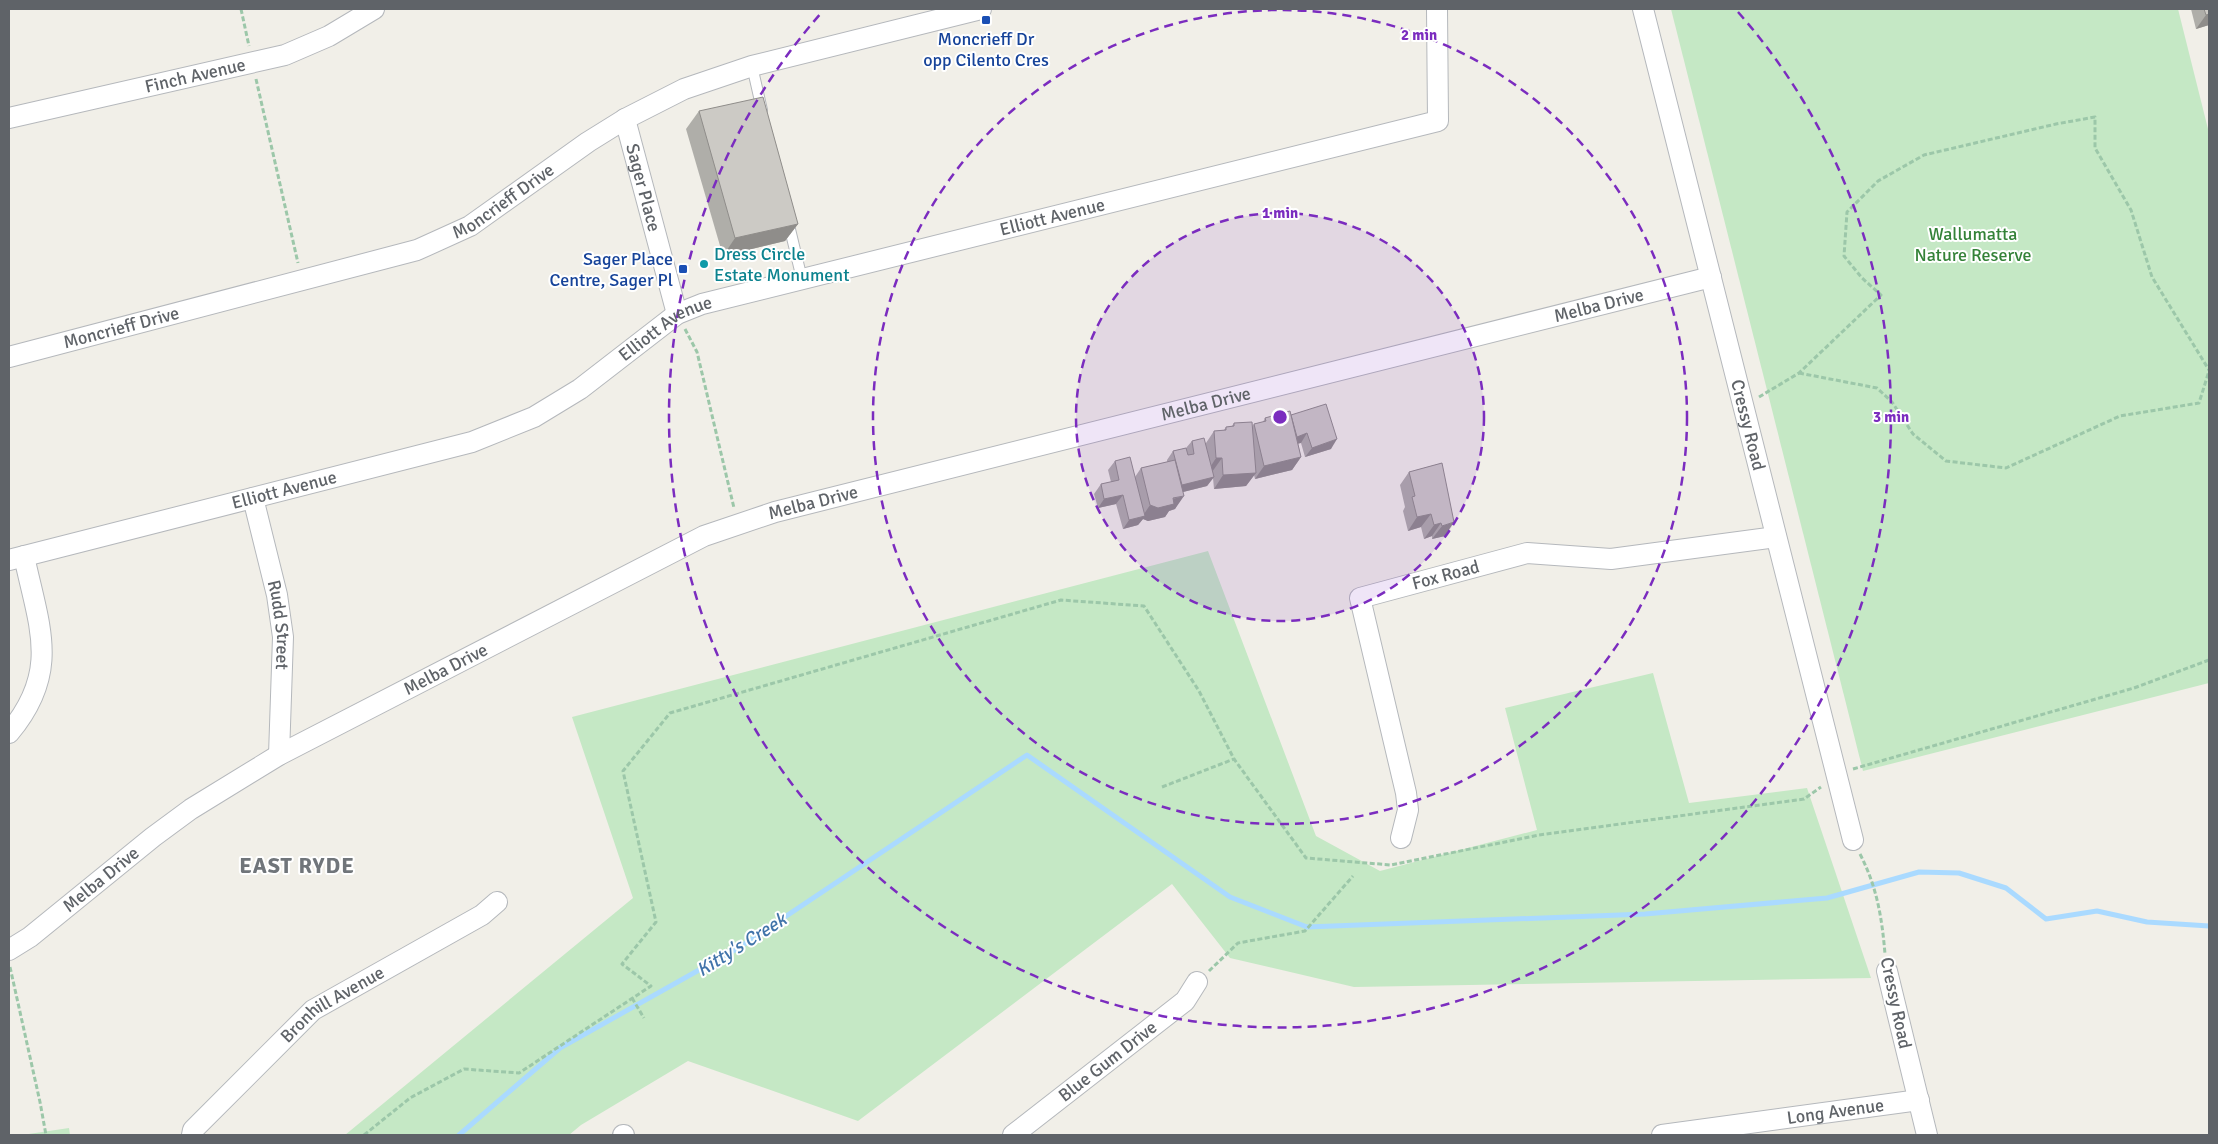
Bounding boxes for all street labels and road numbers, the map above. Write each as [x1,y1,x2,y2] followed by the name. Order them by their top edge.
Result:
[143,53,248,98] street label: Finch Avenue
[621,141,666,234] street label: Sager Place
[449,159,558,244] street label: Moncrieff Drive
[997,193,1107,241] street label: Elliott Avenue
[1552,283,1646,327] street label: Melba Drive
[614,291,714,366] street label: Elliott Avenue
[61,302,181,353] street label: Moncrieff Drive
[1726,377,1770,473] street label: Cressy Road
[1159,382,1253,426] street label: Melba Drive
[229,466,339,514] street label: Elliott Avenue
[766,481,860,524] street label: Melba Drive
[1410,555,1482,594] street label: Fox Road
[263,578,294,670] street label: Rudd Street
[400,638,491,700] street label: Melba Drive
[58,842,143,917] street label: Melba Drive
[1876,955,1916,1051] street label: Cressy Road
[276,961,388,1047] street label: Bronhill Avenue
[1054,1016,1161,1106] street label: Blue Gum Drive
[1785,1094,1885,1129] street label: Long Avenue

